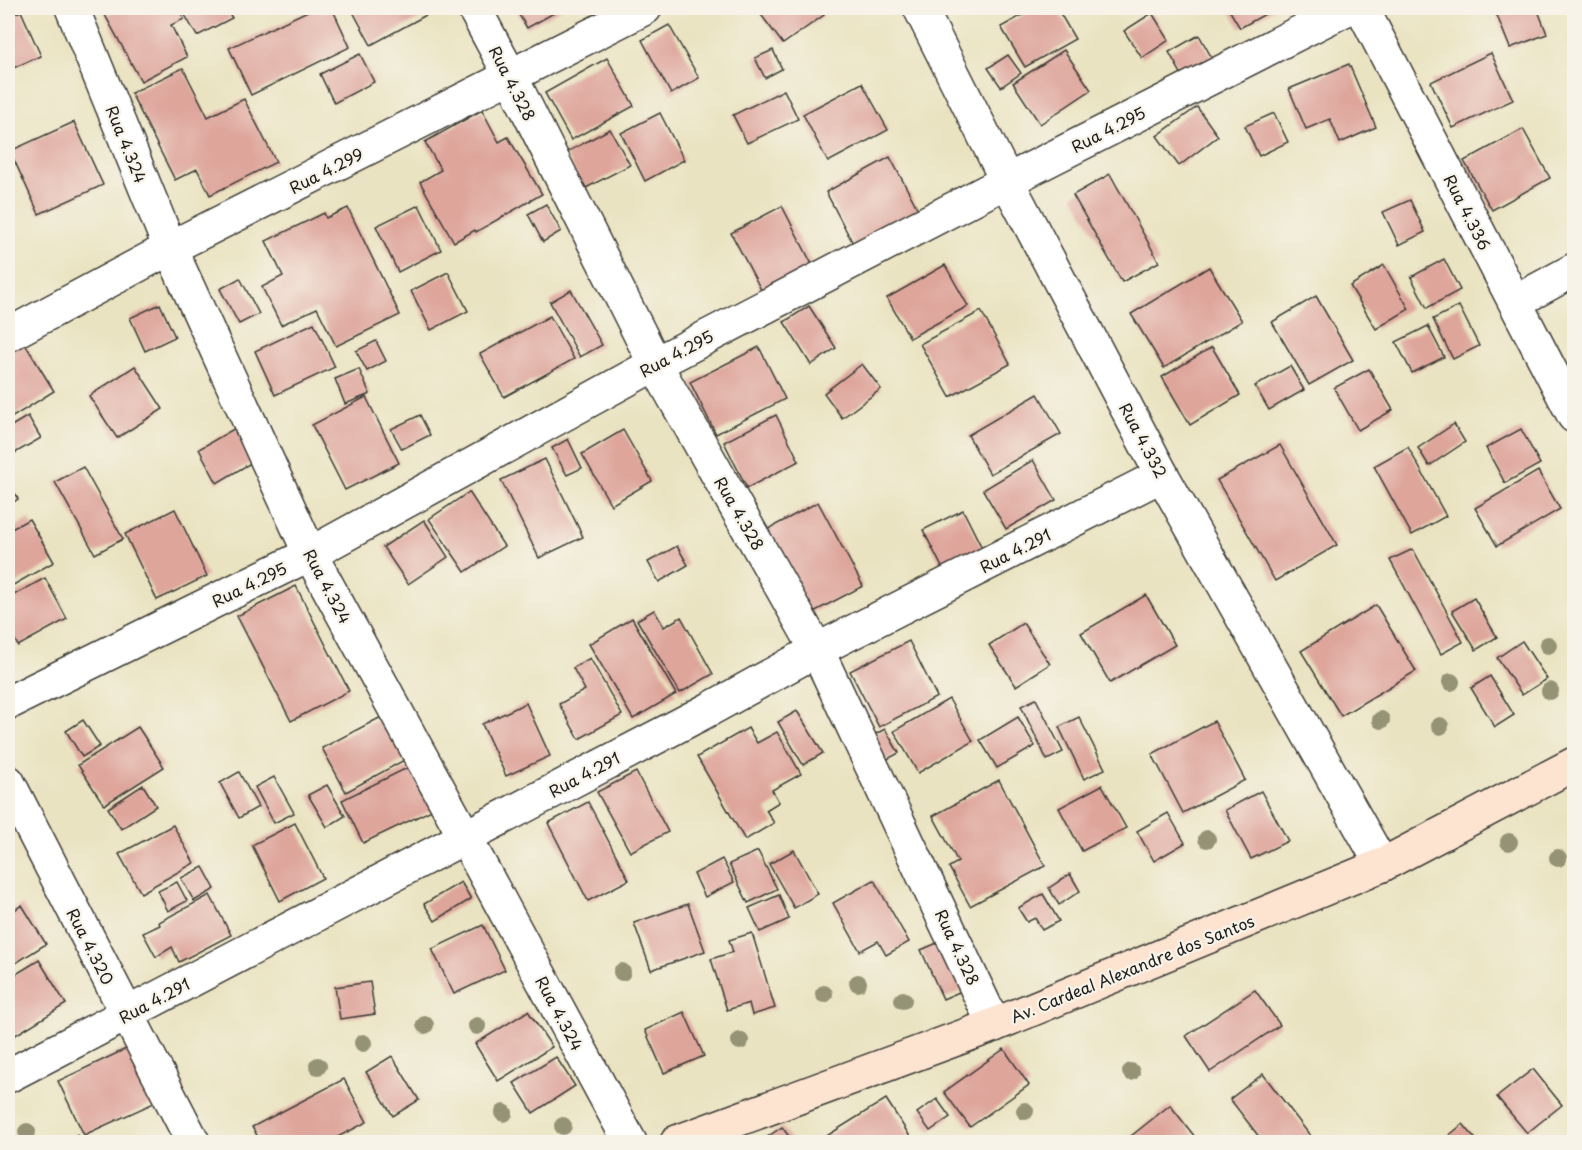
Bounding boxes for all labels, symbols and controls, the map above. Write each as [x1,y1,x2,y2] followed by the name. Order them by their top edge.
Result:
[484,41,542,125] street label: Rua 4.328
[1067,100,1149,158] street label: Rua 4.295
[101,102,153,186] street label: Rua 4.324
[285,141,367,199] street label: Rua 4.299
[1439,170,1497,254] street label: Rua 4.336
[635,323,717,383] street label: Rua 4.295
[1114,398,1174,482] street label: Rua 4.332
[709,472,771,554] street label: Rua 4.328
[975,522,1055,578] street label: Rua 4.291
[298,544,358,628] street label: Rua 4.324
[208,556,290,612] street label: Rua 4.295
[544,745,624,803] street label: Rua 4.291
[61,904,121,988] street label: Rua 4.320
[930,905,986,989] street label: Rua 4.328
[1007,908,1257,1028] street label: Av. Cardeal Alexandre dos Santos
[114,971,194,1029] street label: Rua 4.291
[530,971,590,1055] street label: Rua 4.324

